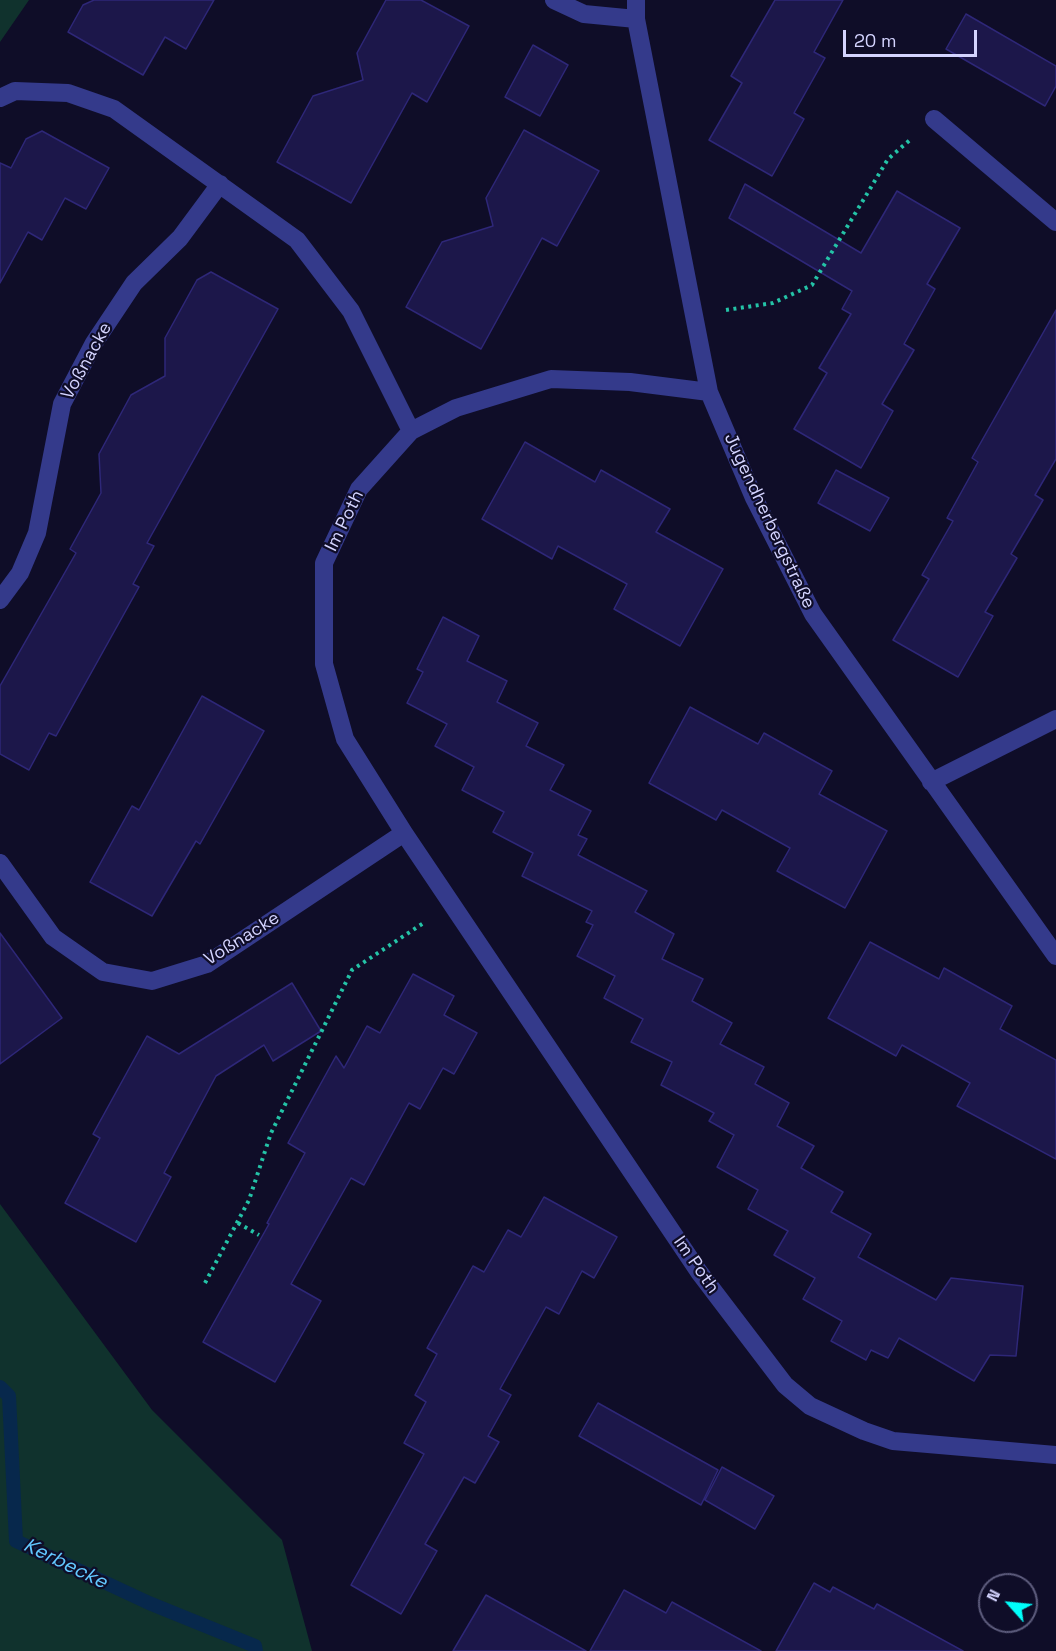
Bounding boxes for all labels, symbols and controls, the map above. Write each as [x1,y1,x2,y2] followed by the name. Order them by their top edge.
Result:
[846,18,980,56] scale bar
[854,29,897,52] text: 20 m
[57,319,117,403] street label: Voßnacke
[719,430,819,612] street label: Jugendherbergstraße
[321,487,369,555] street label: Im Poth
[200,907,284,971] street label: Voßnacke
[668,1232,724,1298] street label: Im Poth
[19,1534,111,1594] water label: Kerbecke
[978,1573,1038,1633] north arrow
[982,1586,1005,1605] text: N

